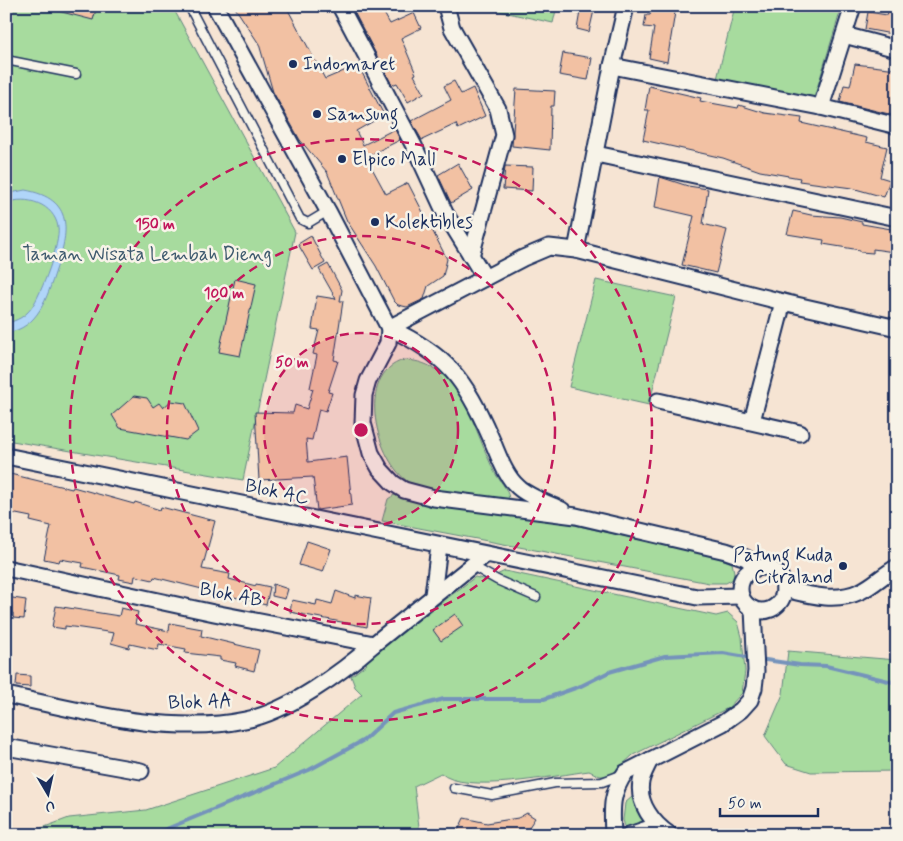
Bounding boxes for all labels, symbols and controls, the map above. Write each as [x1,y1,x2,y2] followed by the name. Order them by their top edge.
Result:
[303,52,395,77] place label: Indomaret
[287,58,299,70] marker: Indomaret
[327,102,398,130] place label: Samsung
[311,108,323,120] marker: Samsung
[352,147,436,172] place label: Elpico Mall
[336,153,348,165] marker: Elpico Mall
[385,210,473,235] place label: Kolektibles
[135,215,175,235] text: 150 m
[369,216,381,228] marker: Kolektibles
[22,242,272,268] park label: Taman Wisata Lembah Dieng
[204,284,244,304] text: 100 m
[275,353,309,373] text: 50 m
[352,421,370,439] centre of rings
[243,473,312,511] street label: Blok AC
[733,543,833,590] place label: Patung Kuda Citraland
[837,560,849,572] marker: Patung Kuda Citraland
[198,577,264,613] street label: Blok AB
[168,688,232,716] street label: Blok AA
[22,768,72,818] north arrow
[720,786,818,818] scale bar
[728,794,762,814] text: 50 m
[44,796,56,815] text: U

